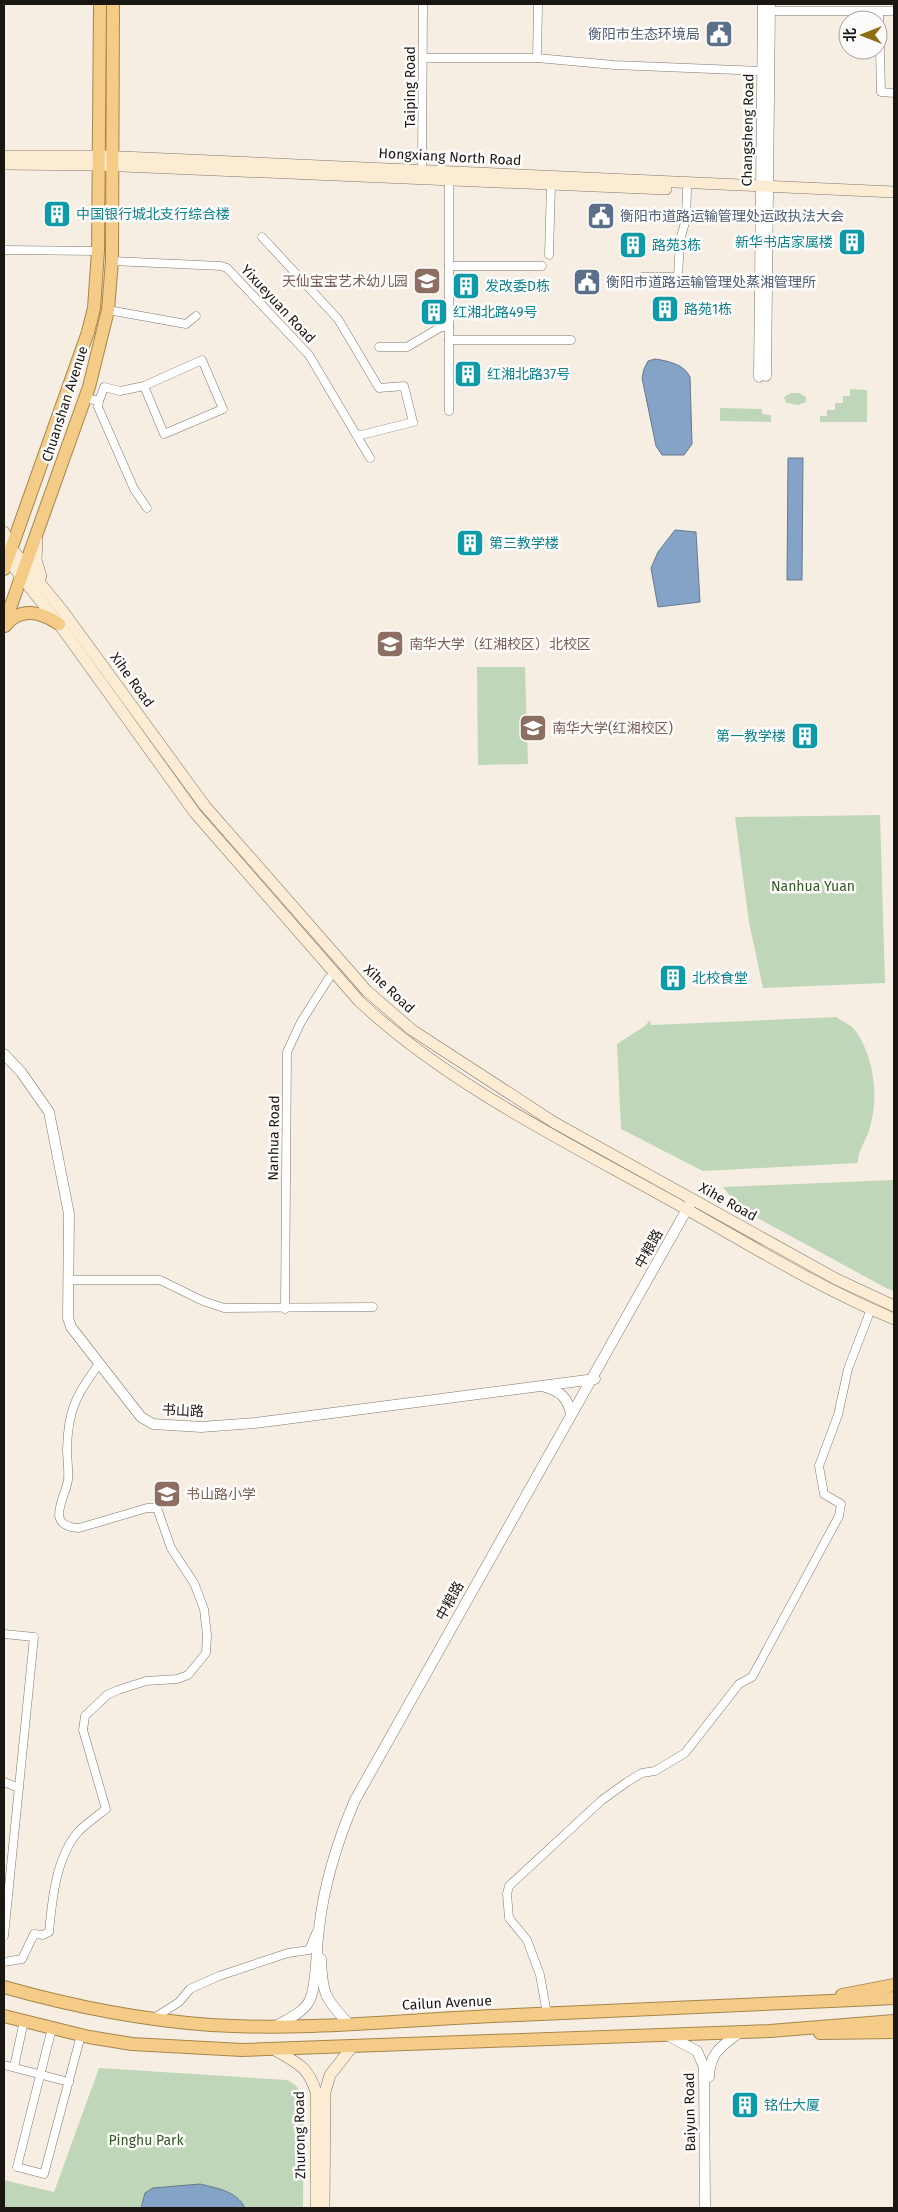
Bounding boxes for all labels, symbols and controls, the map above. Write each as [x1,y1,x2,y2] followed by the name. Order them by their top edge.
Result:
[838,10,888,60] north arrow
[704,19,734,49] public building icon: 衡阳市生态环境局
[588,26,700,43] place label: 衡阳市生态环境局
[842,28,859,42] text: 北
[402,46,419,128] street label: Taiping Road
[739,73,757,187] street label: Changsheng Road
[378,145,522,169] street label: Hongxiang North Road
[42,199,72,229] building icon: 中国银行城北支行综合楼
[586,201,616,231] public building icon: 衡阳市道路运输管理处运政执法大会
[76,206,230,223] place label: 中国银行城北支行综合楼
[620,208,844,225] place label: 衡阳市道路运输管理处运政执法大会
[837,227,867,257] building icon: 新华书店家属楼
[618,230,648,260] building icon: 路苑3栋
[735,234,833,251] place label: 新华书店家属楼
[652,237,701,254] place label: 路苑3栋
[237,261,319,347] street label: Yixueyuan Road
[412,266,442,296] school or university icon: 天仙宝宝艺术幼儿园
[572,267,602,297] public building icon: 衡阳市道路运输管理处蒸湘管理所
[451,271,481,301] building icon: 发改委D栋
[282,273,408,290] place label: 天仙宝宝艺术幼儿园
[606,274,816,291] place label: 衡阳市道路运输管理处蒸湘管理所
[485,278,550,295] place label: 发改委D栋
[650,294,680,324] building icon: 路苑1栋
[419,297,449,327] building icon: 红湘北路49号
[684,301,732,318] place label: 路苑1栋
[453,304,538,321] place label: 红湘北路49号
[38,344,92,464] street label: Chuanshan Avenue
[453,359,483,389] building icon: 红湘北路37号
[487,366,570,383] place label: 红湘北路37号
[455,528,485,558] building icon: 第三教学楼
[489,535,559,552] place label: 第三教学楼
[375,629,405,659] school or university icon: 南华大学（红湘校区）北校区
[409,636,591,653] place label: 南华大学（红湘校区）北校区
[107,649,157,711] street label: Xihe Road
[518,713,548,743] school or university icon: 南华大学(红湘校区)
[552,720,673,737] place label: 南华大学(红湘校区)
[790,721,820,751] building icon: 第一教学楼
[716,728,786,745] place label: 第一教学楼
[771,878,855,895] park label: Nanhua Yuan
[360,961,418,1017] street label: Xihe Road
[658,963,688,993] building icon: 北校食堂
[692,970,748,987] place label: 北校食堂
[265,1095,283,1181] street label: Nanhua Road
[696,1179,760,1225] street label: Xihe Road
[631,1227,667,1271] street label: 中粮路
[162,1402,204,1420] street label: 书山路
[152,1479,182,1509] school or university icon: 书山路小学
[186,1486,256,1503] place label: 书山路小学
[432,1579,468,1623] street label: 中粮路
[402,1992,492,2014] street label: Cailun Avenue
[681,2072,699,2152] street label: Baiyun Road
[730,2090,760,2120] building icon: 铭仕大厦
[291,2091,309,2179] street label: Zhurong Road
[764,2097,820,2114] place label: 铭仕大厦
[108,2132,184,2149] park label: Pinghu Park

